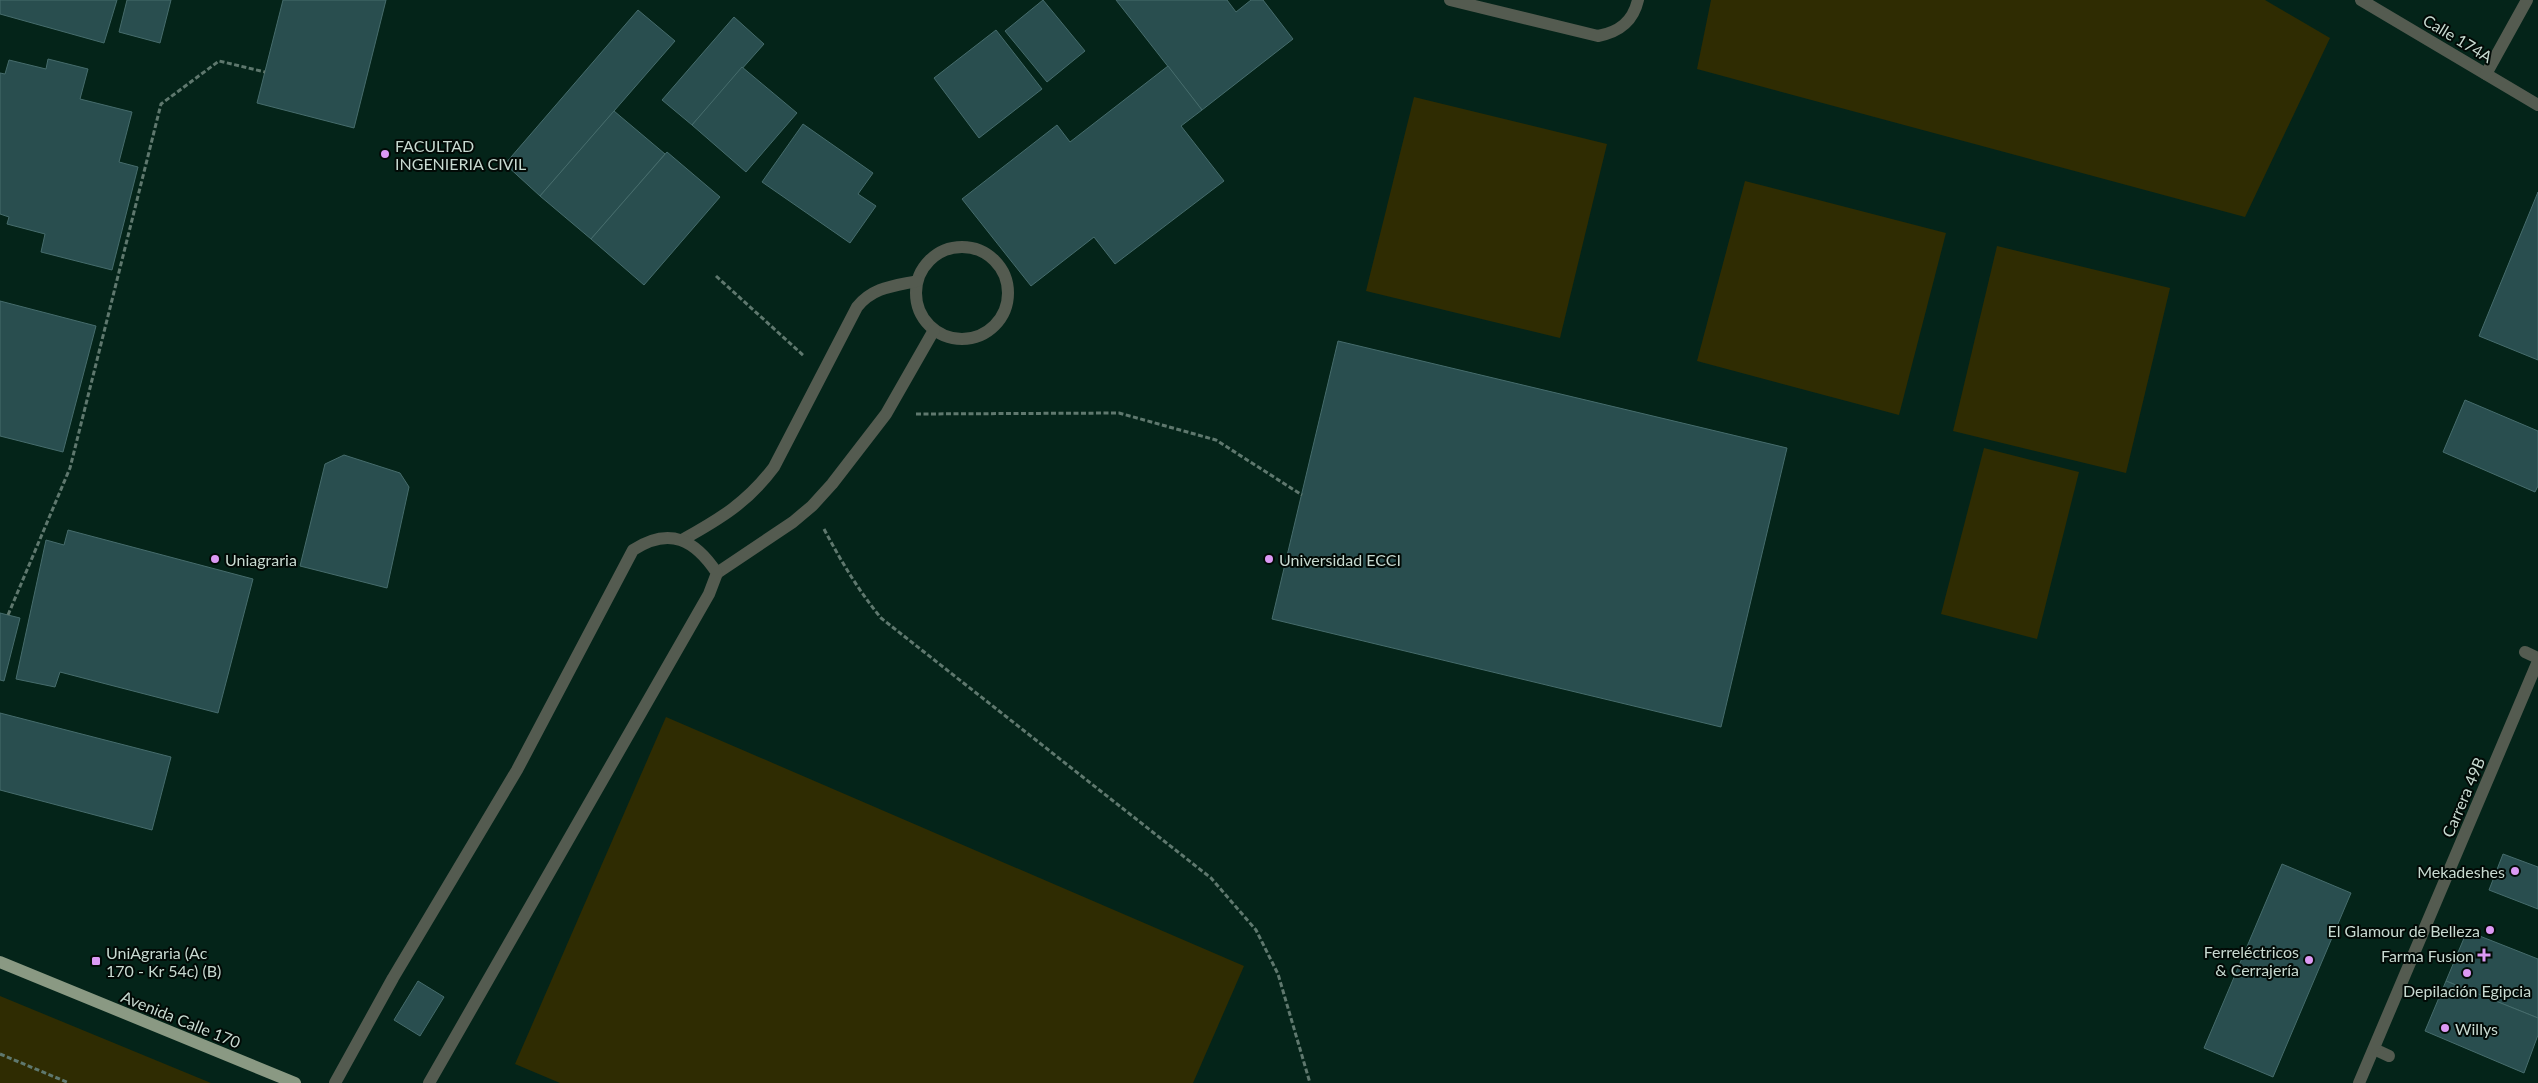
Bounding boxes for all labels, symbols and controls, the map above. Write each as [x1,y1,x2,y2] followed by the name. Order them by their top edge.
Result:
[2420,10,2496,66] street label: Calle 174A
[395,136,526,173] place label: FACULTAD INGENIERIA CIVIL
[379,148,391,160] marker: FACULTAD INGENIERIA CIVIL
[225,550,297,569] place label: Uniagraria
[1279,550,1401,569] place label: Universidad ECCI
[209,553,221,565] marker: Uniagraria
[1263,553,1275,565] marker: Universidad ECCI
[2438,754,2488,840] street label: Carrera 49B
[2417,862,2505,881] place label: Mekadeshes
[2509,865,2521,877] marker: Mekadeshes
[2328,921,2480,940] place label: El Glamour de Belleza
[2484,924,2496,936] marker: El Glamour de Belleza
[2204,942,2299,979] place label: Ferreléctricos & Cerrajería
[106,943,221,980] place label: UniAgraria (Ac 170 - Kr 54c) (B)
[2381,946,2474,965] place label: Farma Fusion
[2478,949,2490,961] marker: Farma Fusion
[2303,954,2315,966] marker: Ferreléctricos & Cerrajería
[90,955,102,967] marker: UniAgraria (Ac 170 - Kr 54c) (B)
[2461,967,2473,979] marker: Depilación Egipcia
[2403,981,2531,1000] place label: Depilación Egipcia
[119,986,243,1052] street label: Avenida Calle 170
[2455,1019,2498,1038] place label: Willys
[2439,1022,2451,1034] marker: Willys

